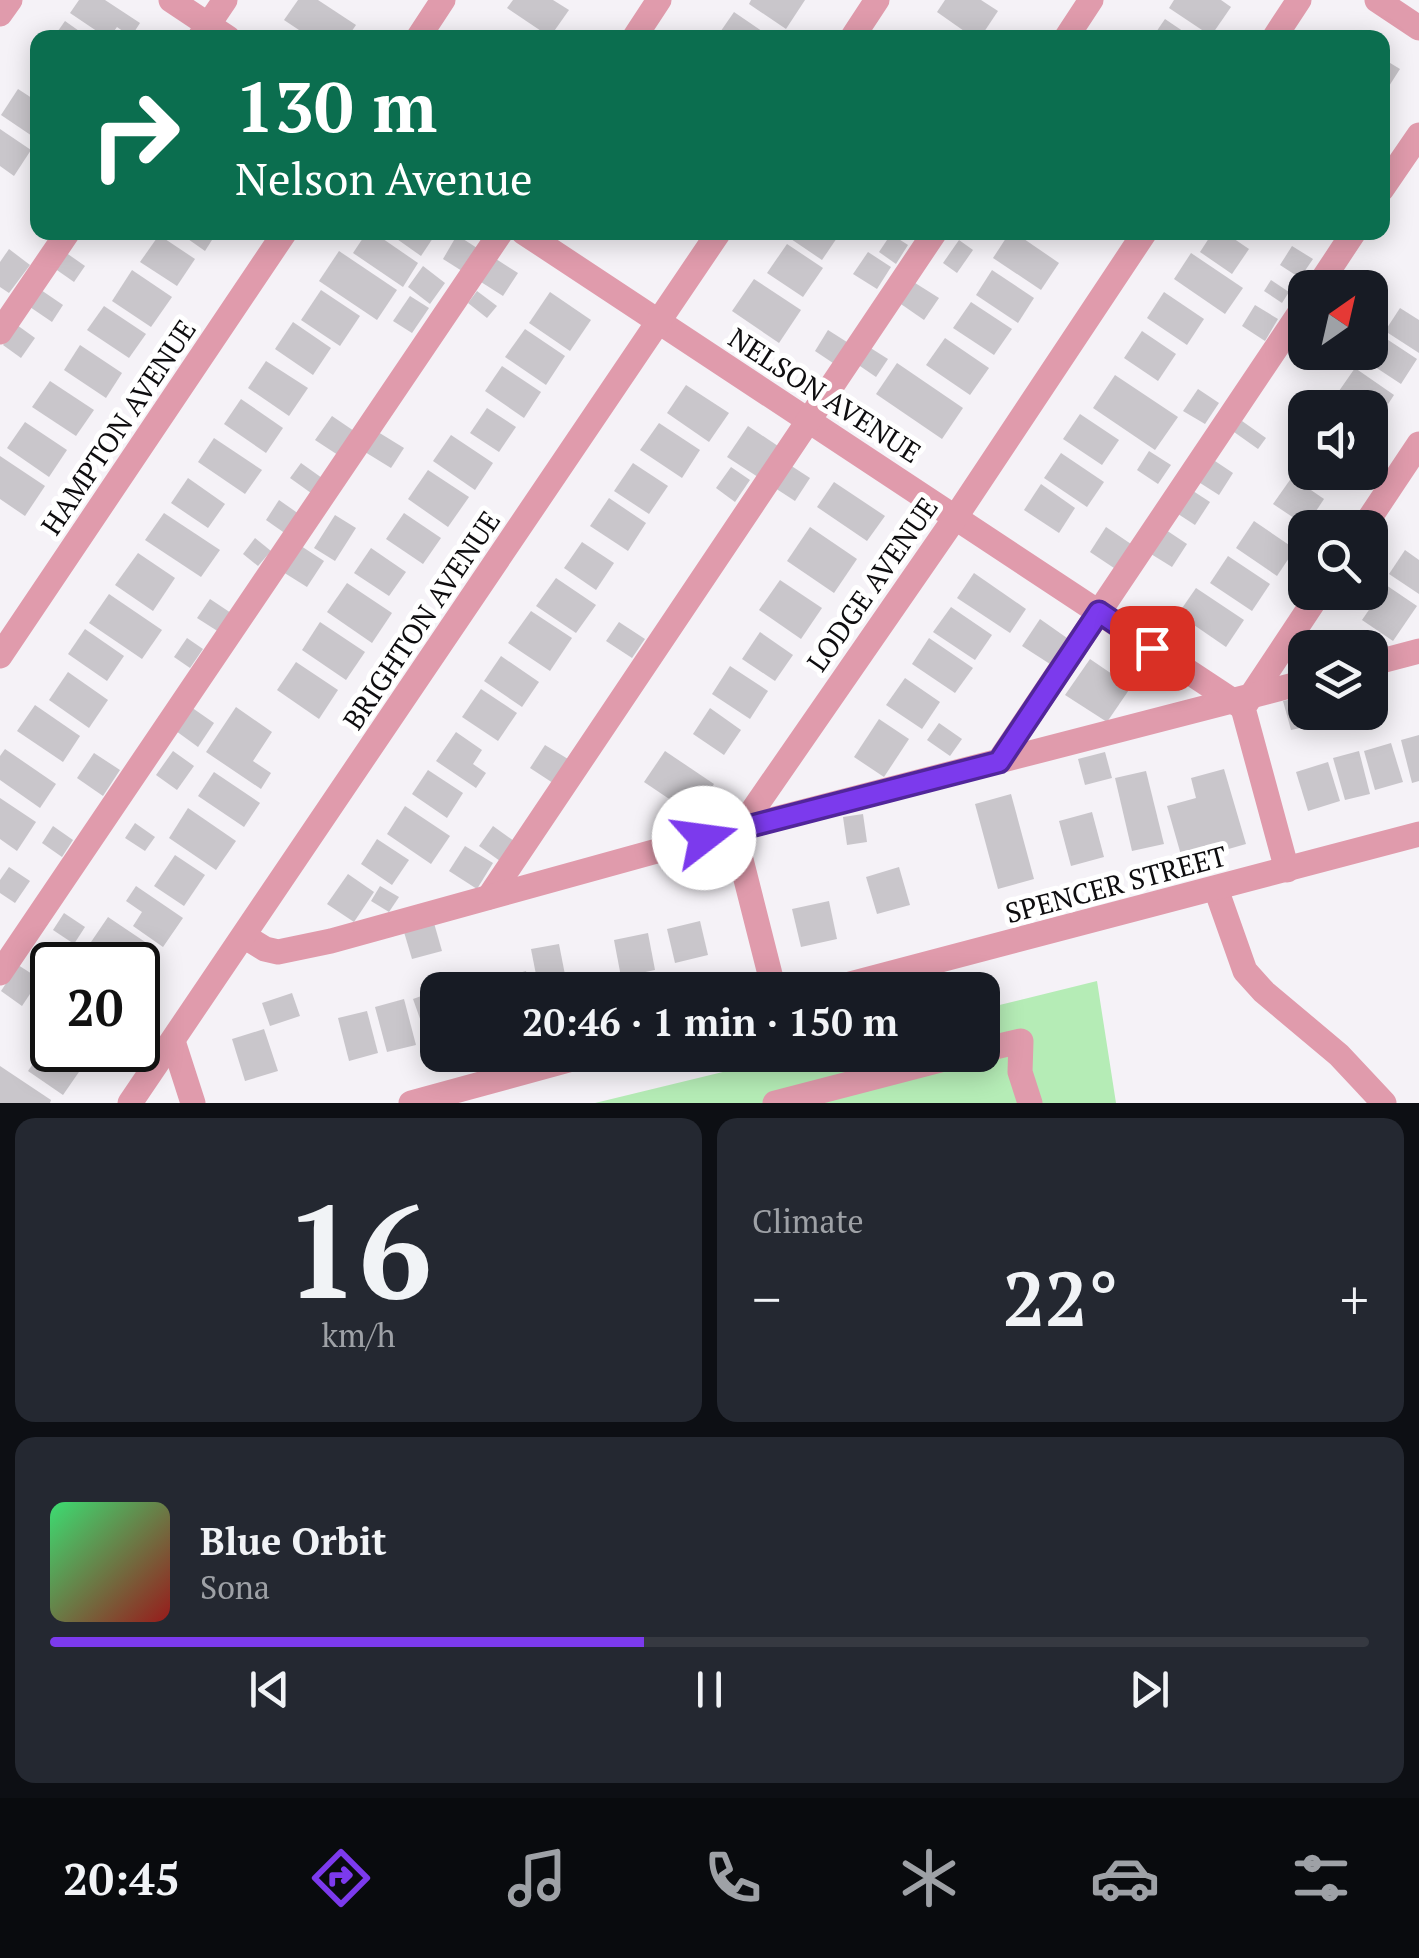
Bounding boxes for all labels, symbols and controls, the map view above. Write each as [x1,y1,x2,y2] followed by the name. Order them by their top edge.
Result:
[235,59,437,152] text: 130 m
[70,70,200,200] icon: right
[235,148,533,208] text: Nelson Avenue
[1288,270,1388,370] north arrow
[1288,270,1388,730] map controls
[32,312,204,542] street label: HAMPTON AVENUE
[722,319,928,471] street label: NELSON AVENUE
[1288,390,1388,490] button: sound
[798,490,946,678] street label: LODGE AVENUE
[334,504,508,736] street label: BRIGHTON AVENUE
[1288,510,1388,610] button: search
[1110,606,1195,691] pin
[1125,621,1180,676] icon: arrive
[1288,630,1388,730] button: layers
[652,786,756,890] position arrow
[1001,837,1231,931] street label: SPENCER STREET
[30,942,160,1072] speed limit sign: 20
[522,997,898,1047] text: 20:46 · 1 min · 150 m
[285,1163,432,1335] text: 16
[752,1200,864,1242] text: Climate
[1003,1248,1118,1347] text: 22°
[752,1262,781,1335] text: −
[1340,1262,1369,1335] text: +
[322,1314,395,1356] text: km/h
[200,1516,387,1566] text: Blue Orbit
[200,1566,270,1608] text: Sona
[242,1662,297,1717] icon: previous
[682,1662,737,1717] icon: pause
[1122,1662,1177,1717] icon: next
[306,1843,376,1913] icon: directions
[502,1843,572,1913] icon: music
[698,1843,768,1913] icon: phone
[894,1843,964,1913] icon: climate
[1090,1843,1160,1913] icon: car
[1286,1843,1356,1913] icon: filters
[63,1848,180,1908] text: 20:45

